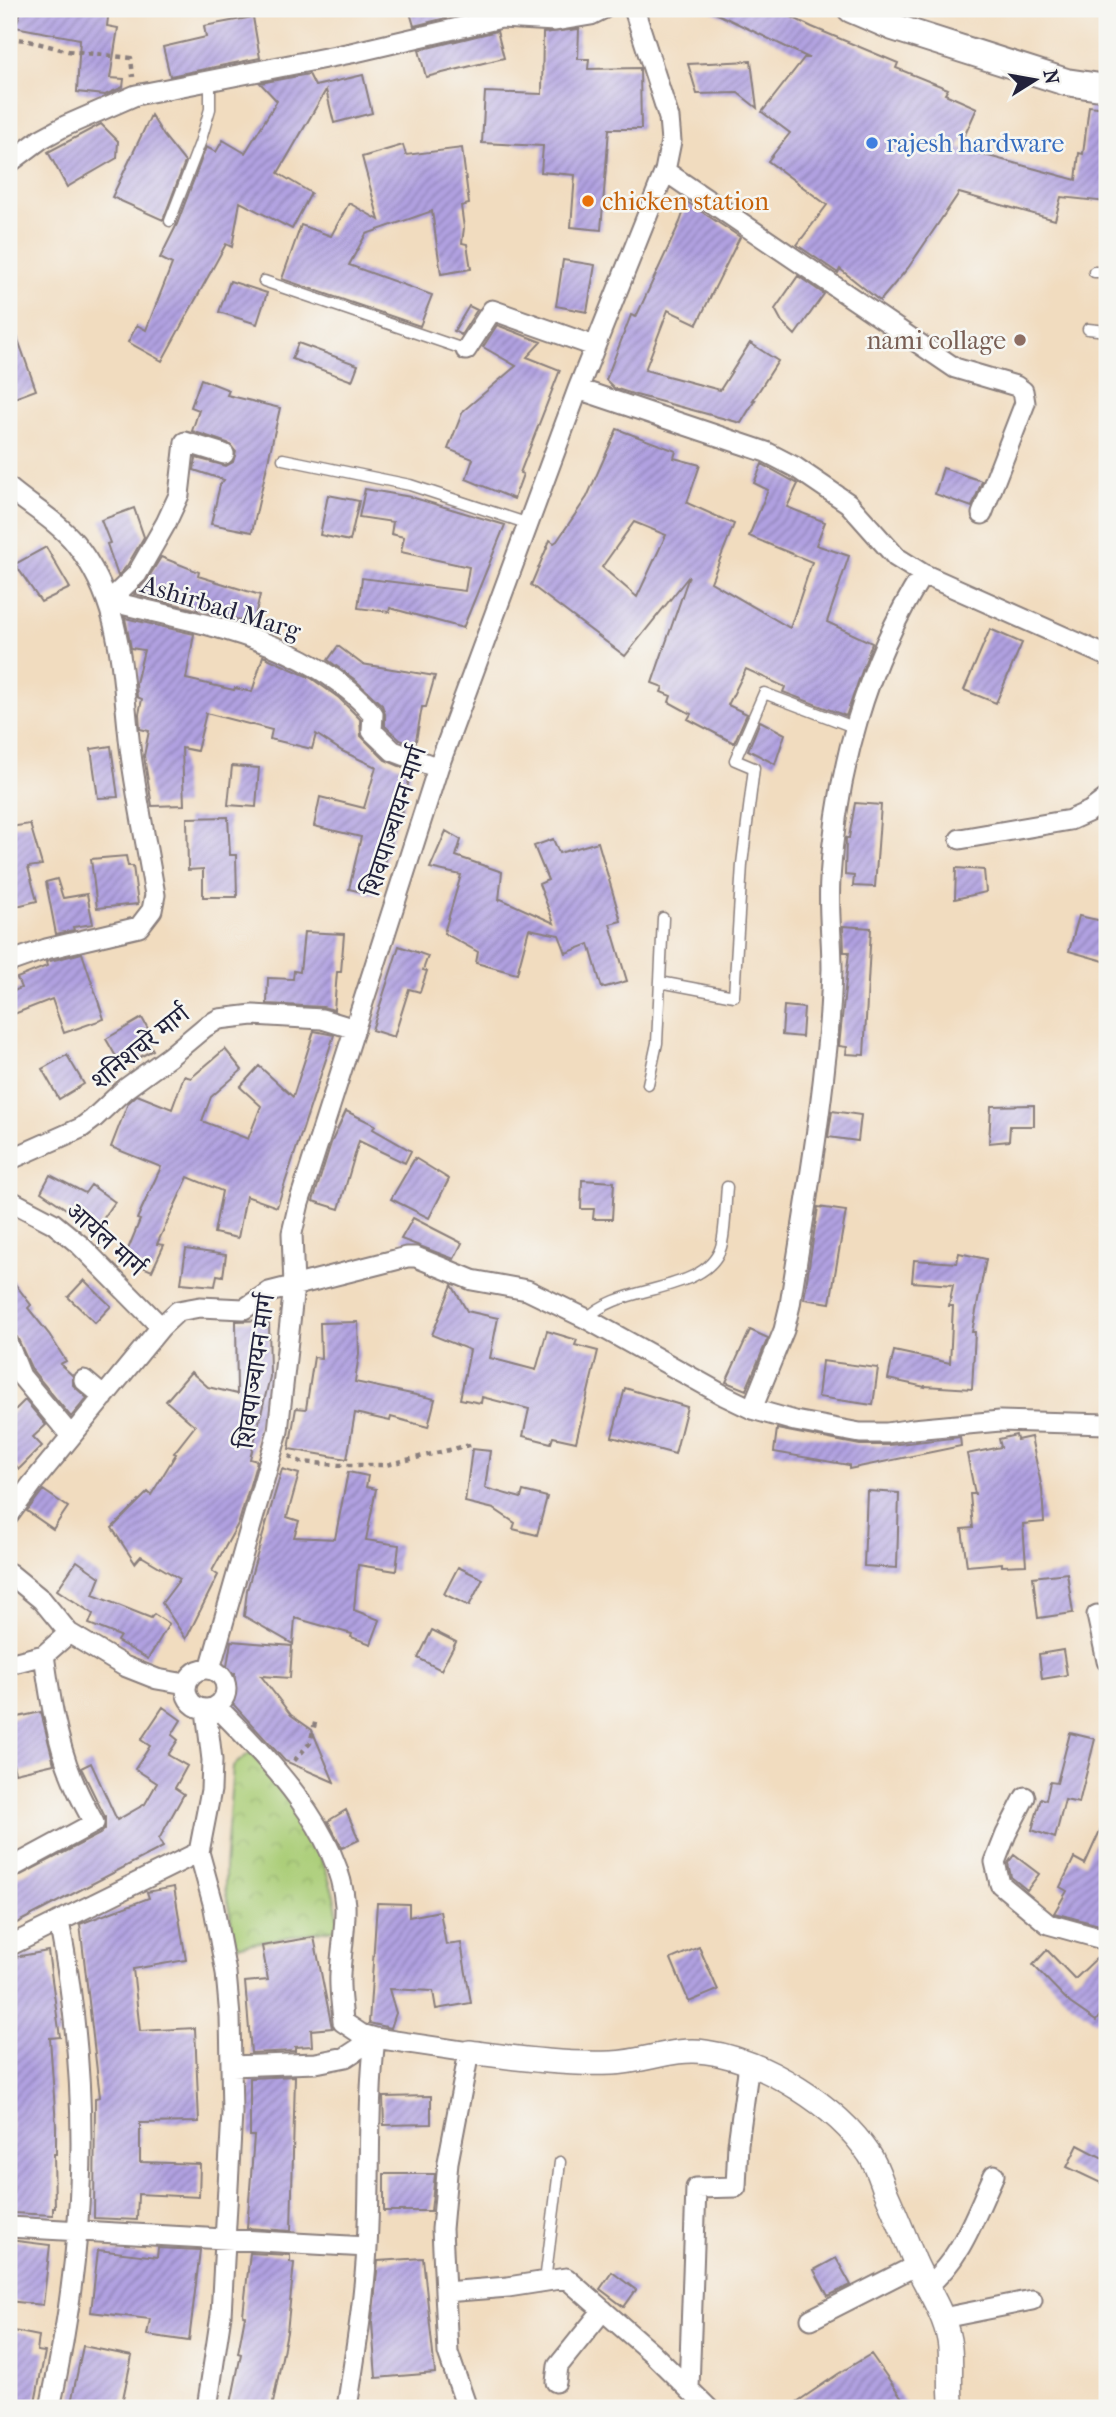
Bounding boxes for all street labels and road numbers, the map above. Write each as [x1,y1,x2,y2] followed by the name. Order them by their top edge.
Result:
[136,568,306,647] street label: Ashirbad Marg
[355,741,434,902] street label: शिवपाञ्चायन मार्ग
[85,998,197,1096] street label: शनिशचरे मार्ग
[60,1196,153,1284] street label: आर्यल मार्ग
[229,1290,282,1452] street label: शिवपाञ्चायन मार्ग

